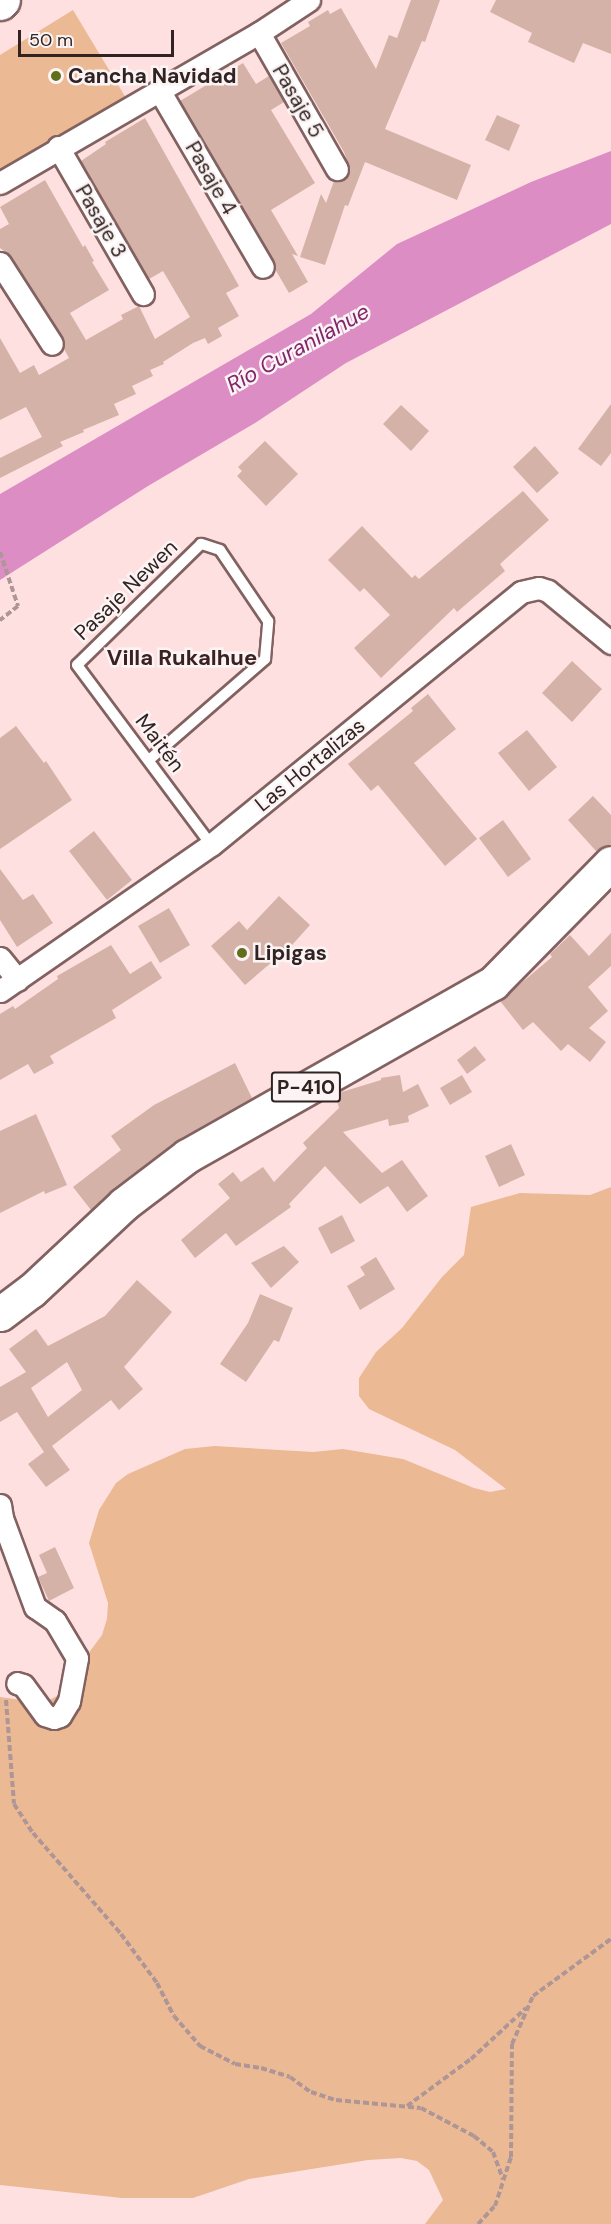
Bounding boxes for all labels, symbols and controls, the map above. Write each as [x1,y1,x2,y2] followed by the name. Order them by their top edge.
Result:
[21,18,177,56] scale bar
[29,28,73,52] text: 50 m
[267,60,329,142] street label: Pasaje 5
[68,63,236,89] place label: Cancha Navidad
[49,69,63,83] marker: Cancha Navidad
[180,137,242,219] street label: Pasaje 4
[70,180,132,262] street label: Pasaje 3
[222,298,374,398] water label: Río Curanilahue
[69,535,183,645] street label: Pasaje Newen
[107,645,257,671] district label: Villa Rukalhue
[130,709,190,777] street label: Maitén
[250,713,370,817] street label: Las Hortalizas
[254,940,327,966] place label: Lipigas
[235,946,249,960] marker: Lipigas
[270,1070,342,1104] road number: P-410

